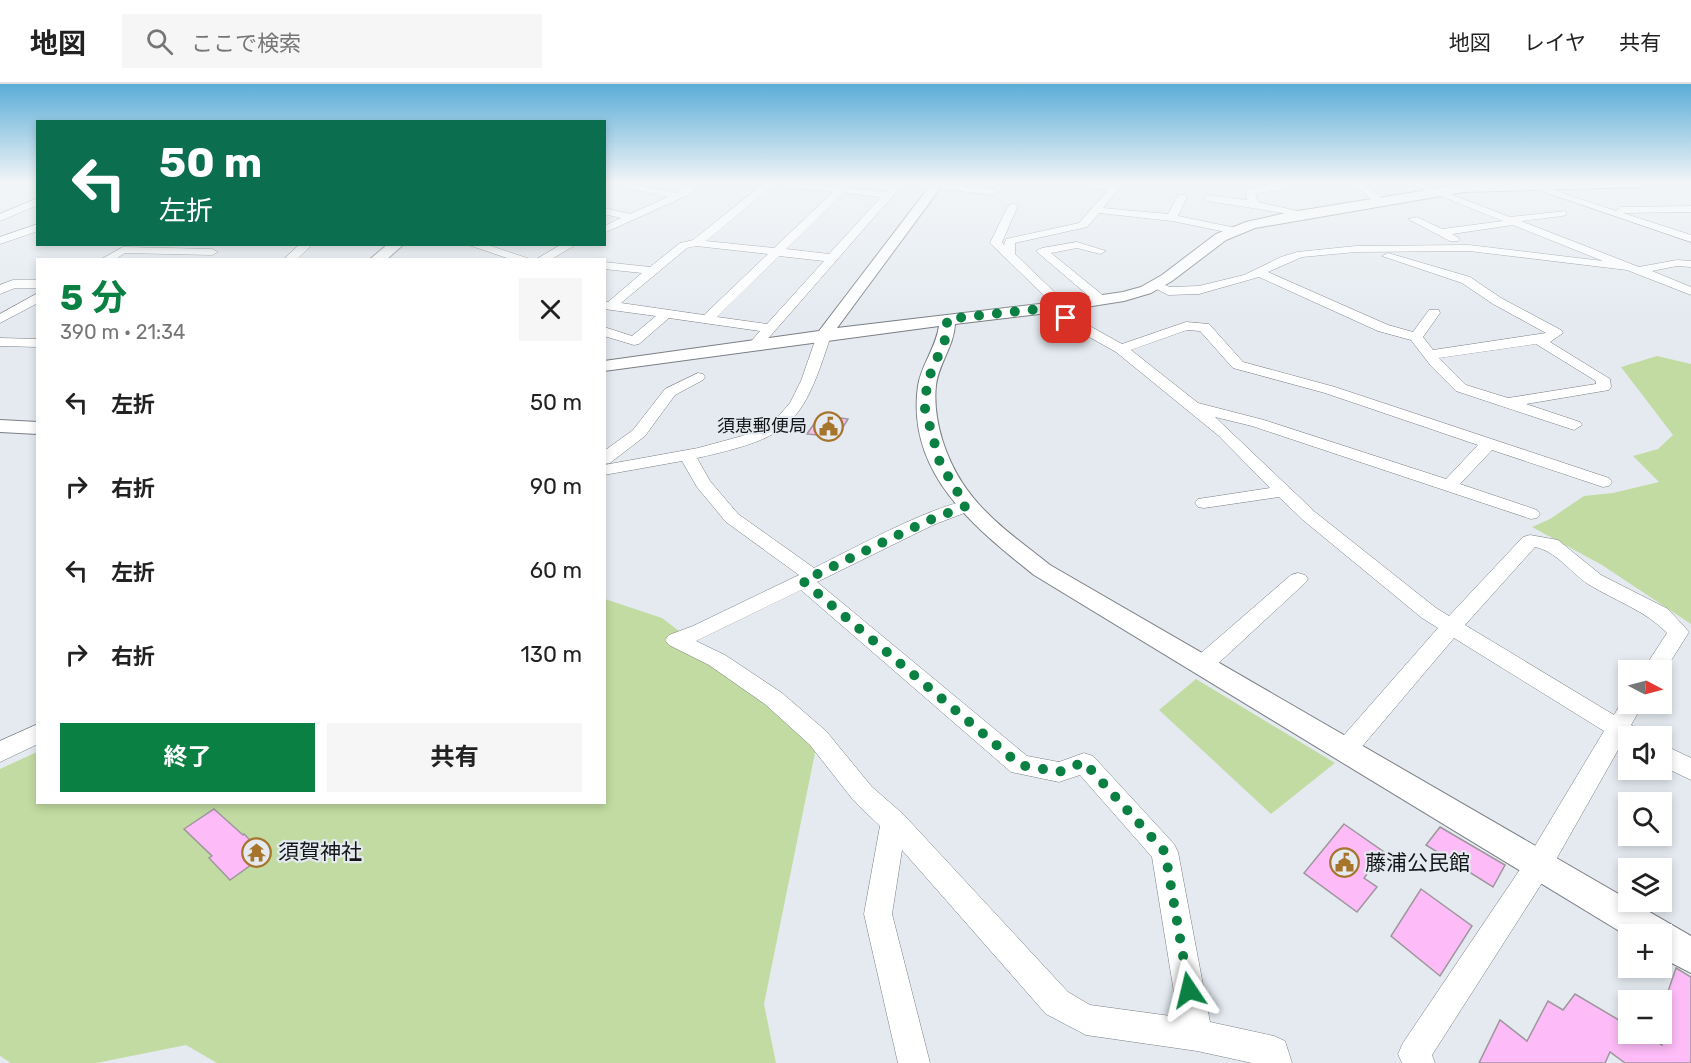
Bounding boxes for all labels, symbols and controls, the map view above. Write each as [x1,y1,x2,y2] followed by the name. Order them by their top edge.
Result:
[122,14,542,68] search box
[143,25,176,58] icon: search
[30,27,86,60] text: 地図
[191,30,301,57] text: ここで検索
[1449,30,1491,55] text: 地図
[1524,30,1586,55] text: レイヤ
[1619,30,1661,55] text: 共有
[159,138,262,188] text: 50 m
[60,144,138,222] icon: left
[159,195,213,227] text: 左折
[60,276,127,319] text: 5 分
[519,278,582,341] button: close
[1040,292,1091,343] pin
[1049,301,1082,334] icon: arrive
[60,320,186,344] text: 390 m · 21:34
[60,386,93,419] icon: left
[530,389,582,416] text: 50 m
[111,391,155,418] text: 左折
[812,410,844,442] public building icon: 須恵郵便局
[717,415,807,437] place label: 須恵郵便局
[60,470,93,503] icon: right
[530,473,582,500] text: 90 m
[111,475,155,502] text: 右折
[60,554,93,587] icon: left
[530,557,582,584] text: 60 m
[111,559,155,586] text: 左折
[60,638,93,671] icon: right
[520,641,582,668] text: 130 m
[111,643,155,670] text: 右折
[1618,660,1672,714] north arrow
[1618,660,1672,1044] map controls
[60,723,315,792] button: 終了
[327,723,582,792] button: 共有
[1618,726,1672,780] button: sound
[1618,792,1672,846] button: search
[241,836,273,868] temple icon: 須賀神社
[278,839,362,864] place label: 須賀神社
[1328,847,1360,879] public building icon: 藤浦公民館
[1365,850,1470,875] place label: 藤浦公民館
[1618,858,1672,912] button: layers
[1618,924,1672,978] button: +
[1157,958,1221,1022] position arrow
[1618,990,1672,1044] button: −

